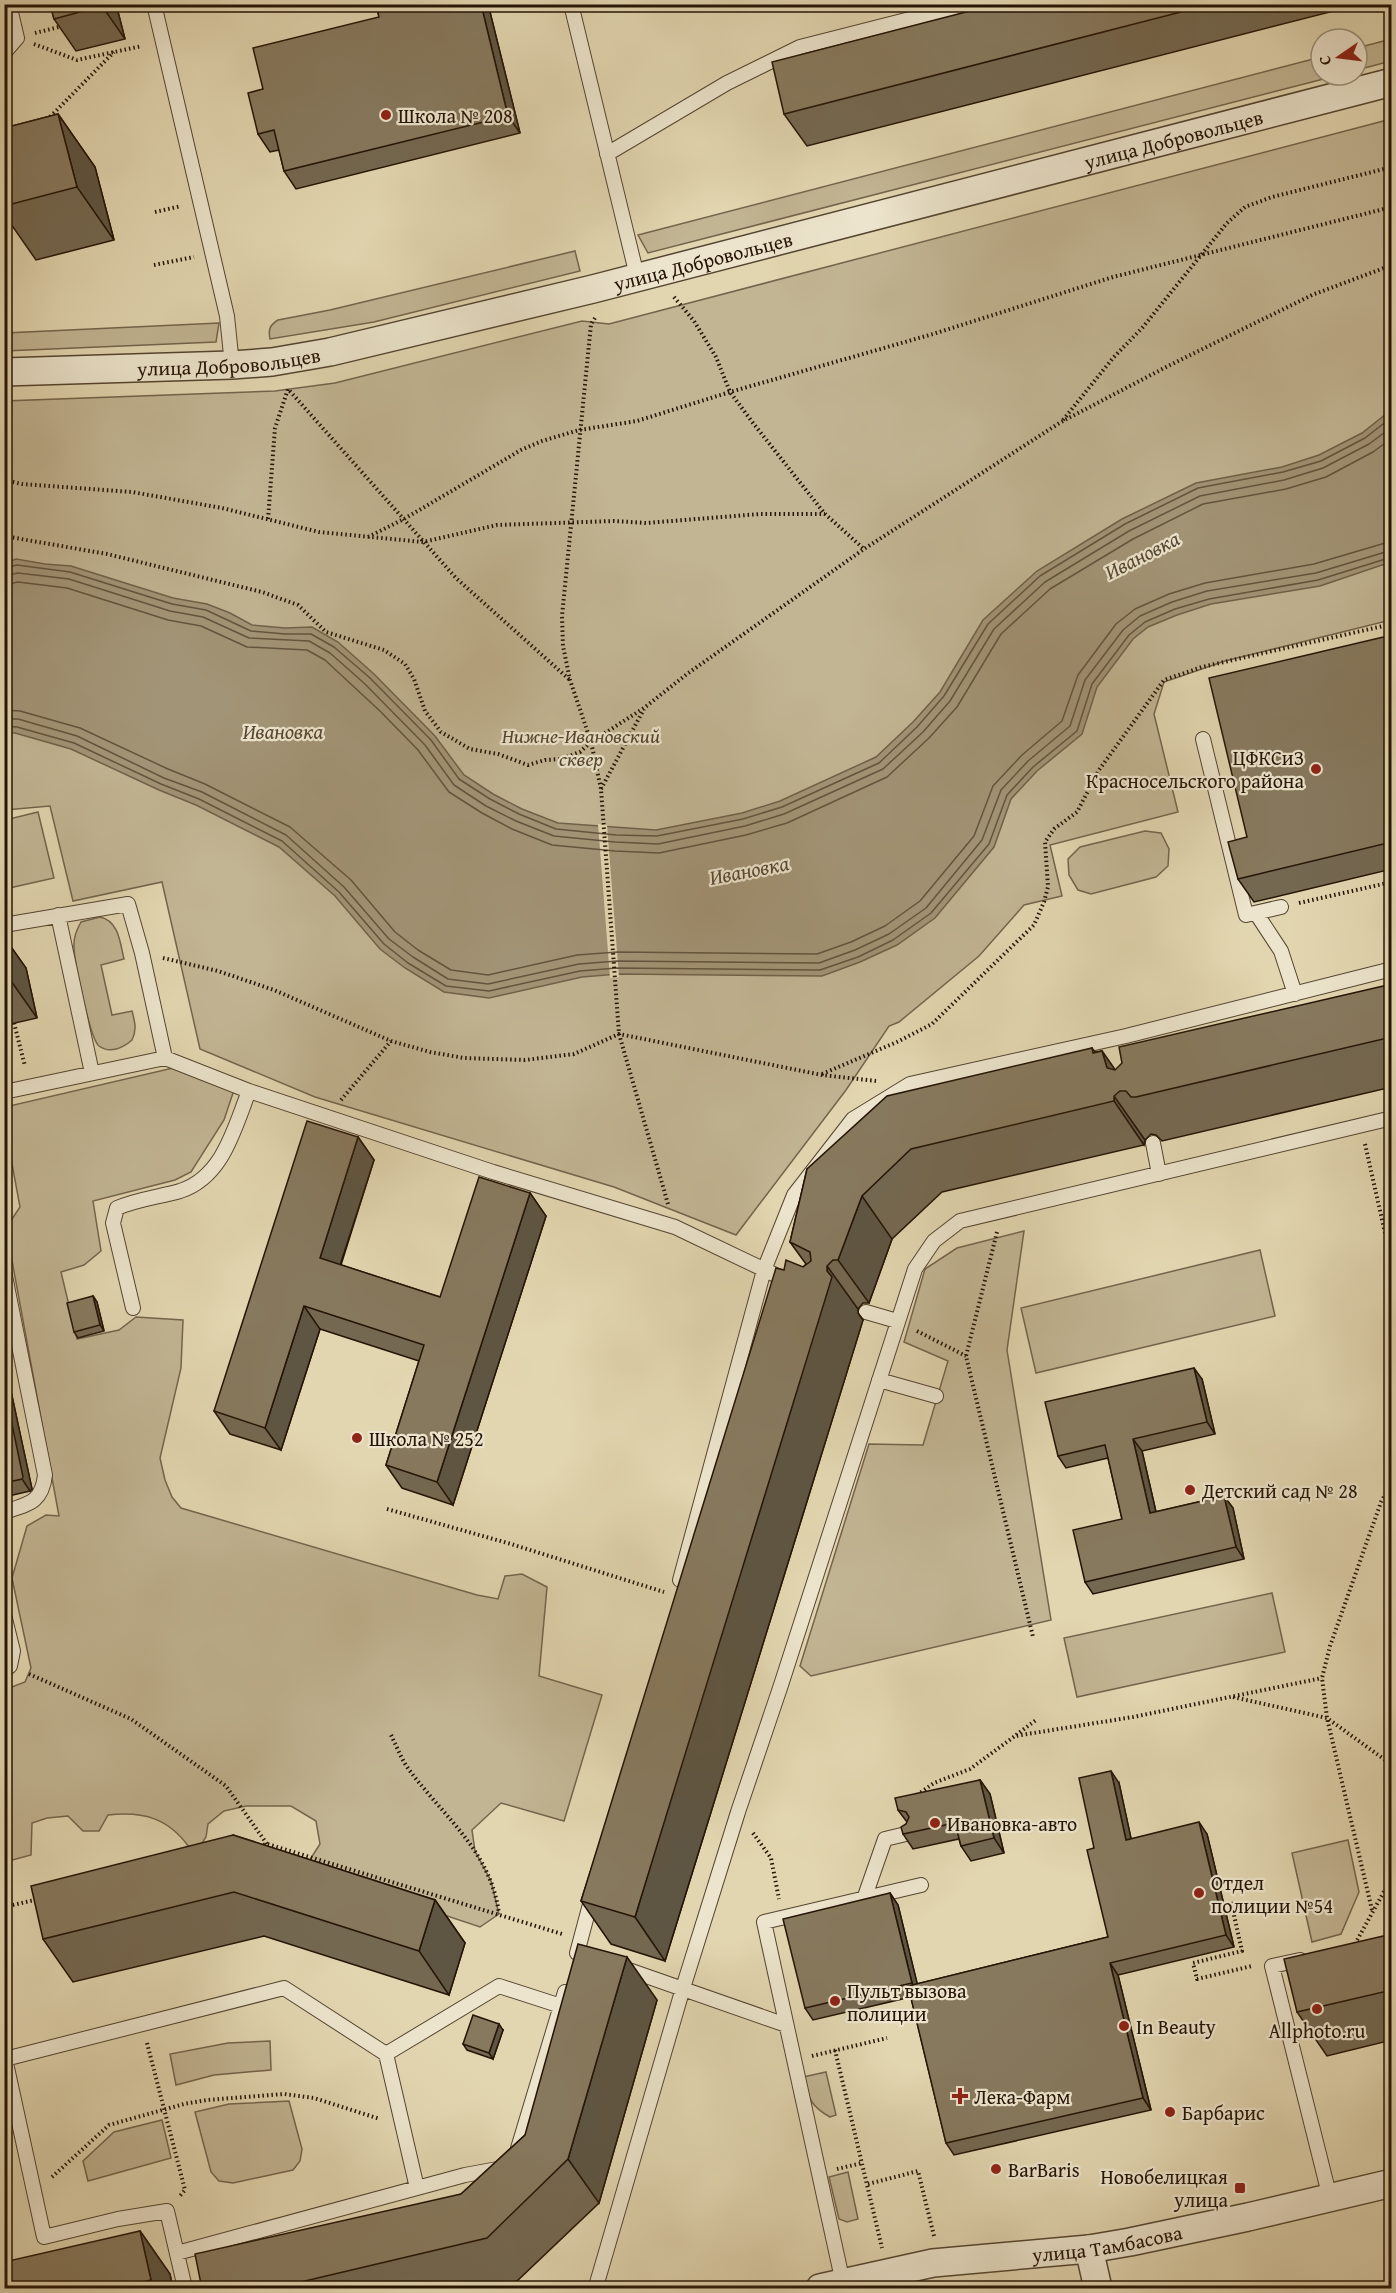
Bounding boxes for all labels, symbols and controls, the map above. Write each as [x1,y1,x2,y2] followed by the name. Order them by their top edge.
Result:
[1309,27,1369,87] north arrow
[1312,53,1337,68] text: С
[398,101,513,130] place label: Школа № 208
[1080,102,1266,176] street label: улица Добровольцев
[379,108,393,122] marker: Школа № 208
[609,223,795,298] street label: улица Добровольцев
[136,339,322,382] street label: улица Добровольцев
[1099,523,1185,587] water label: Ивановка
[243,716,324,747] water label: Ивановка
[502,721,660,773] park label: Нижне-Ивановский сквер
[1086,743,1304,795] place label: ЦФКСиЗ Красносельского района
[1309,762,1323,776] marker: ЦФКСиЗ Красносельского района
[707,847,792,893] water label: Ивановка
[369,1424,484,1453] place label: Школа № 252
[350,1431,364,1445] marker: Школа № 252
[1201,1476,1358,1505] place label: Детский сад № 28
[1183,1483,1197,1497] marker: Детский сад № 28
[947,1809,1077,1838] place label: Ивановка-авто
[928,1816,942,1830] marker: Ивановка-авто
[1211,1868,1333,1920] place label: Отдел полиции №54
[1192,1886,1206,1900] marker: Отдел полиции №54
[847,1976,967,2028] place label: Пульт вызова полиции
[828,1994,842,2008] marker: Пульт вызова полиции
[1310,2002,1324,2016] marker: Allphoto.ru
[1136,2012,1216,2041] place label: In Beauty
[1269,2016,1366,2045] place label: Allphoto.ru
[1117,2019,1131,2033] marker: In Beauty
[974,2082,1071,2111] place label: Лека-Фарм
[951,2087,969,2105] marker: Лека-Фарм
[1182,2098,1265,2127] place label: Барбарис
[1163,2105,1177,2119] marker: Барбарис
[1008,2155,1080,2184] place label: BarBaris
[989,2162,1003,2176] marker: BarBaris
[1101,2162,1228,2214] place label: Новобелицкая улица
[1233,2181,1247,2195] marker: Новобелицкая улица
[1030,2217,1185,2269] street label: улица Тамбасова

